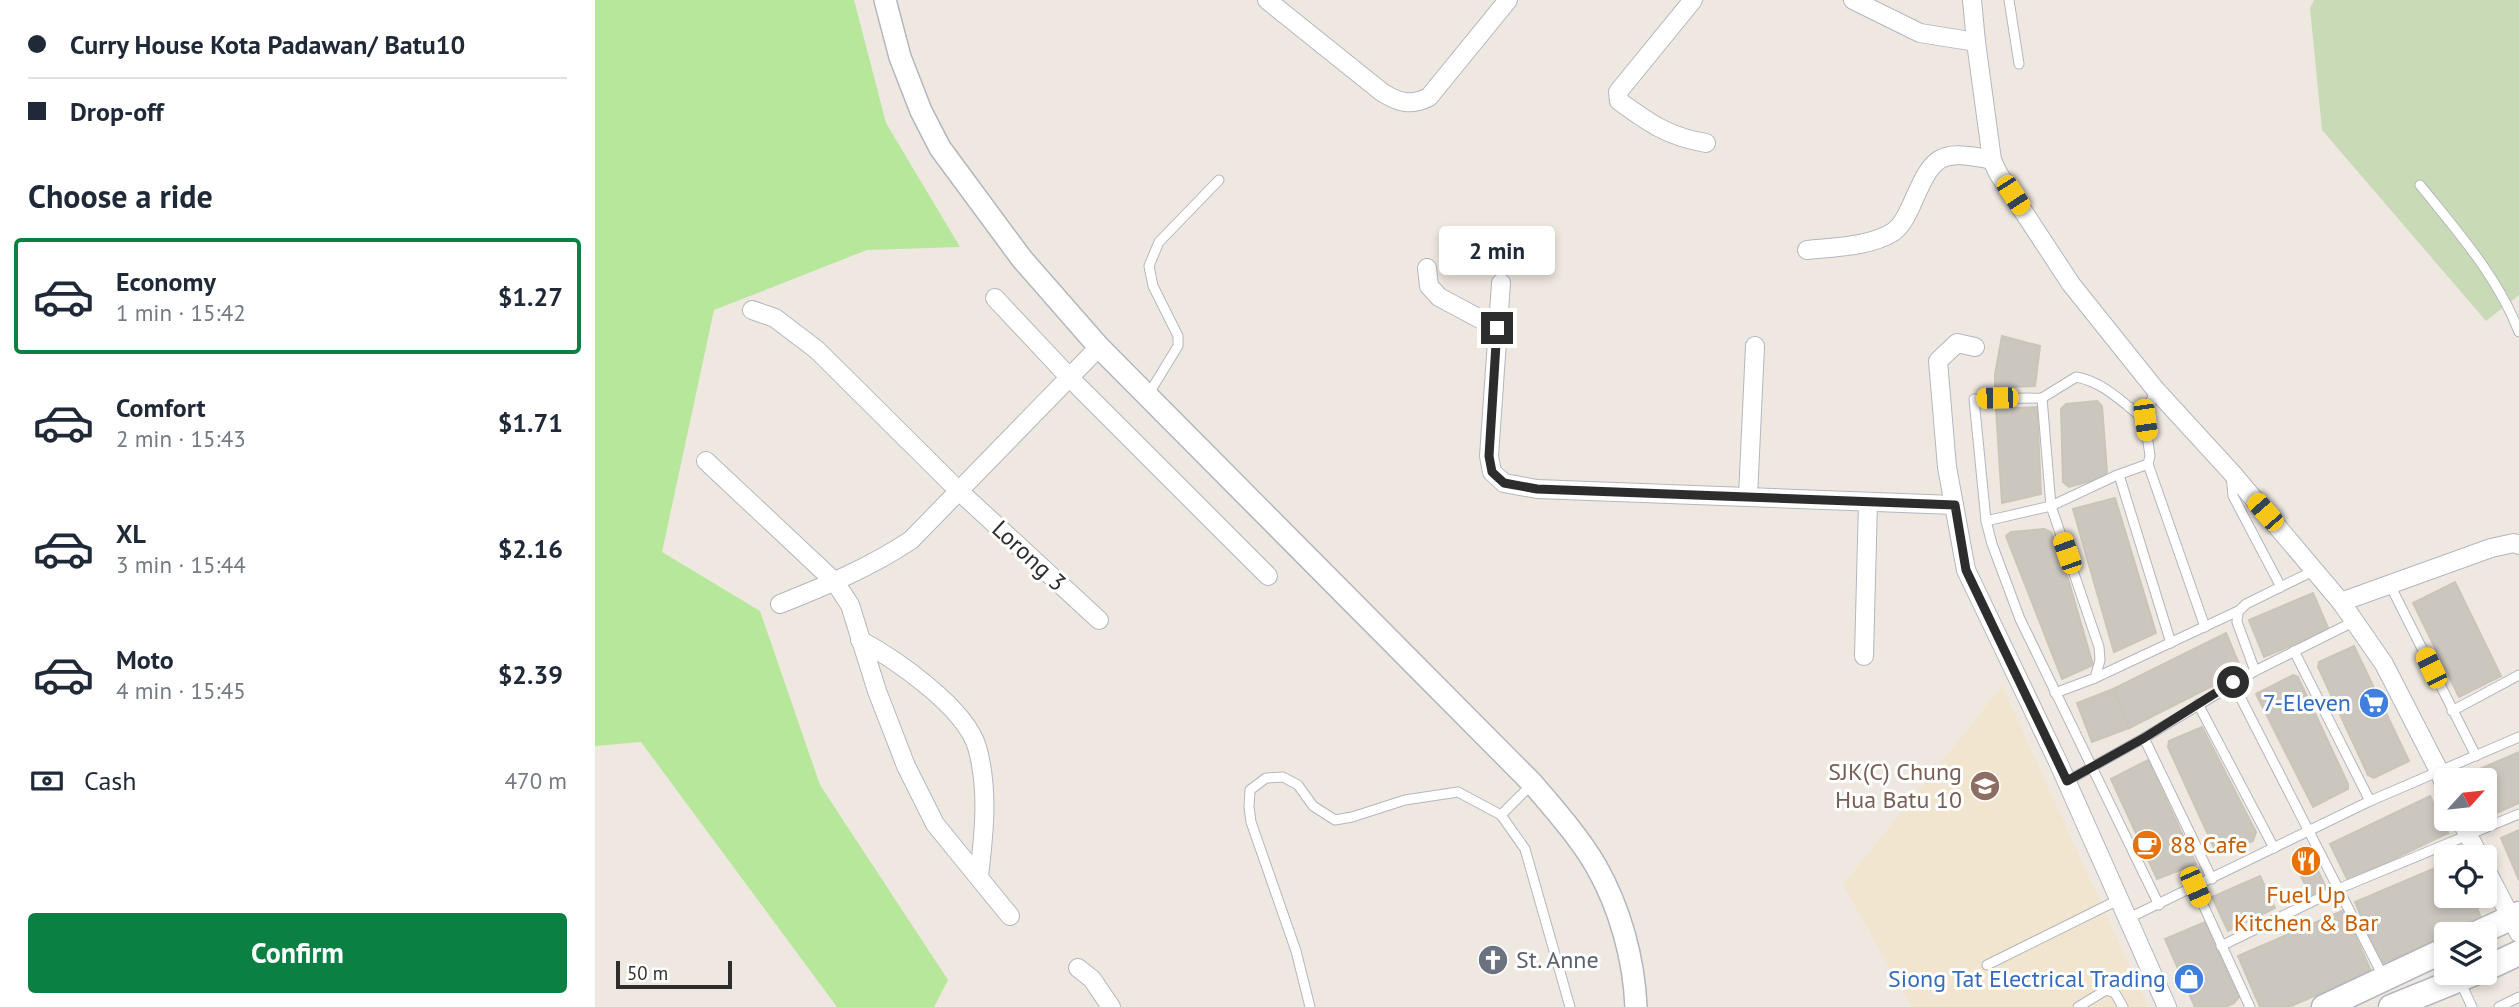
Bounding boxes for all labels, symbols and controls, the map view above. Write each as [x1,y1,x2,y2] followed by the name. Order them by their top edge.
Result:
[70,28,465,61] text: Curry House Kota Padawan/ Batu10
[70,95,164,128] text: Drop-off
[1993,172,2034,218] car
[28,175,213,217] text: Choose a ride
[1439,226,1555,276] callout: 2 min
[1469,236,1525,265] text: 2 min
[32,265,95,328] icon: car
[116,265,216,298] text: Economy
[498,280,563,313] text: $1.27
[116,298,246,327] text: 1 min · 15:42
[1481,312,1513,344] route end
[1976,387,2019,409] car
[32,391,95,454] icon: car
[116,391,206,424] text: Comfort
[2132,398,2159,442] car
[498,406,563,439] text: $1.71
[116,424,246,453] text: 2 min · 15:43
[2244,489,2287,535] car
[986,513,1073,598] street label: Lorong 3
[32,517,95,580] icon: car
[116,517,146,550] text: XL
[2051,530,2084,576] car
[498,532,563,565] text: $2.16
[116,550,246,579] text: 3 min · 15:44
[32,643,95,706] icon: car
[116,643,174,676] text: Moto
[2413,645,2450,691] car
[498,658,563,691] text: $2.39
[2217,666,2249,698] route start
[116,676,246,705] text: 4 min · 15:45
[2357,686,2391,720] supermarket icon: 7-Eleven
[2263,687,2351,718] place label: 7-Eleven
[1828,756,1962,815] place label: SJK(C) Chung Hua Batu 10
[28,762,66,800] icon: cash
[84,764,136,797] text: Cash
[505,766,567,795] text: 470 m
[2434,768,2497,831] north arrow
[2434,768,2497,985] map controls
[1968,769,2002,803] school or university icon: SJK(C) Chung Hua Batu 10
[2130,828,2164,862] cafe icon: 88 Cafe
[2170,829,2247,860] place label: 88 Cafe
[2289,844,2323,878] restaurant icon: Fuel Up Kitchen & Bar
[2434,845,2497,908] button: locate
[2177,864,2214,910] car
[2234,879,2378,938] place label: Fuel Up Kitchen & Bar
[28,913,567,993] button: Confirm
[2434,922,2497,985] button: layers
[1476,943,1510,977] church icon: St. Anne
[1516,944,1599,975] place label: St. Anne
[616,958,731,990] scale bar
[627,961,668,985] text: 50 m
[2172,962,2206,996] shop icon: Siong Tat Electrical Trading
[1888,963,2166,994] place label: Siong Tat Electrical Trading

